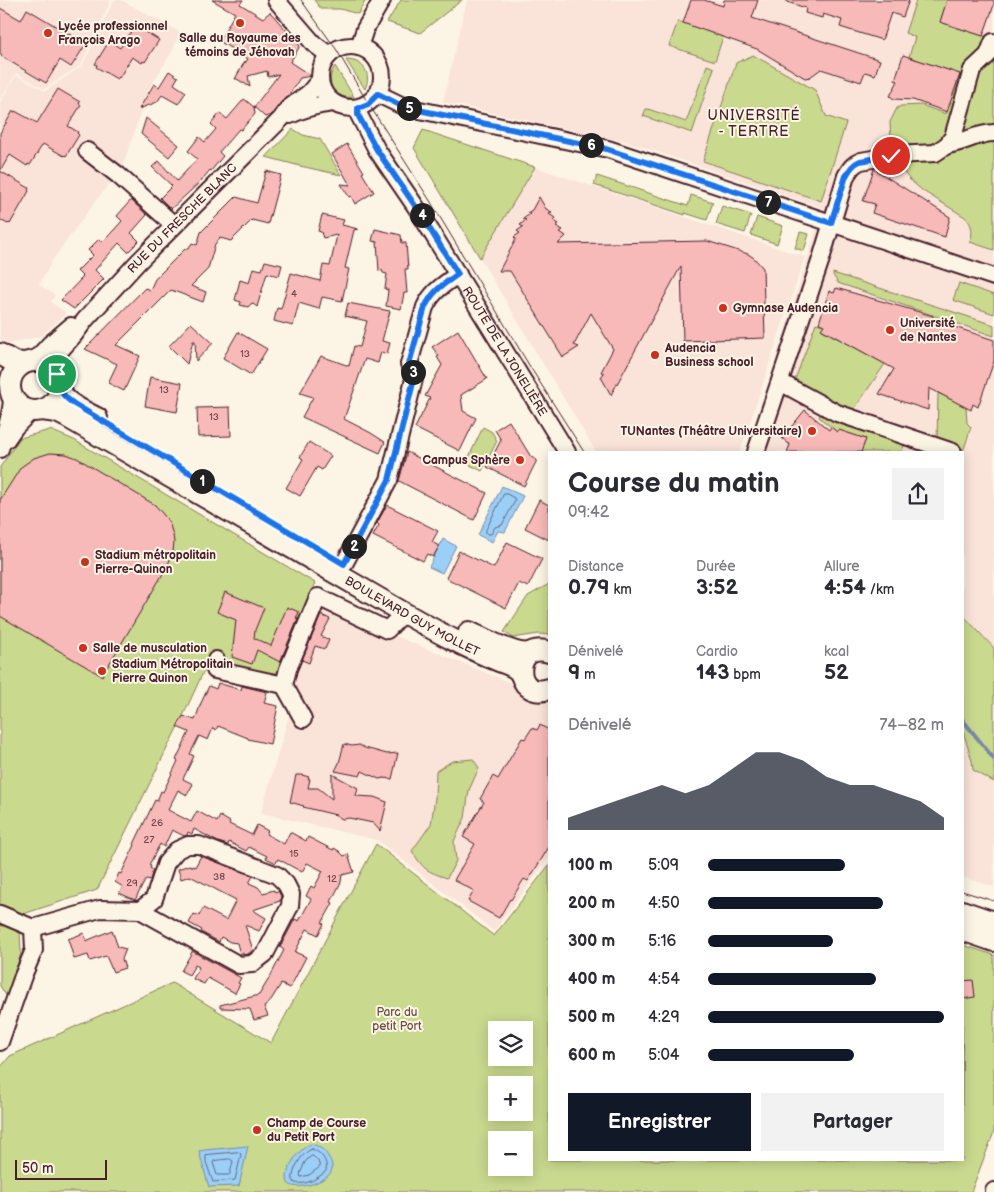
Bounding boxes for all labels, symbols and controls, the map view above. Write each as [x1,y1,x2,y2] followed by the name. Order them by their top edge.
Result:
[234,17,246,29] marker: Salle du Royaume des témoins de Jéhovah
[58,19,168,48] place label: Lycée professionnel François Arago
[42,27,54,39] marker: Lycée professionnel François Arago
[179,31,301,60] place label: Salle du Royaume des témoins de Jéhovah
[396,96,422,120] pin: 5
[405,100,414,117] text: 5
[707,106,801,140] district label: UNIVERSITÉ - TERTRE
[578,132,604,158] pin: 6
[870,135,912,177] pin
[587,137,596,154] text: 6
[877,142,905,170] icon: check
[125,160,240,276] street label: RUE DU FRESCHE BLANC
[756,190,780,214] pin: 7
[765,194,772,211] text: 7
[410,202,434,228] pin: 4
[418,207,427,224] text: 4
[459,284,550,419] street label: ROUTE DE LA JONELIÈRE
[291,288,297,300] house number: 4
[733,301,838,316] place label: Gymnase Audencia
[717,302,729,314] marker: Gymnase Audencia
[900,316,956,345] place label: Université de Nantes
[884,324,896,336] marker: Université de Nantes
[664,341,753,370] place label: Audencia Business school
[240,348,250,360] house number: 13
[649,349,661,361] marker: Audencia Business school
[36,353,78,395] pin
[43,360,71,388] icon: arrive
[400,360,426,384] pin: 3
[409,364,418,381] text: 3
[159,384,169,396] house number: 13
[209,411,219,423] house number: 13
[620,424,802,439] place label: TUNantes (Théâtre Universitaire)
[806,425,818,437] marker: TUNantes (Théâtre Universitaire)
[422,453,510,468] place label: Campus Sphère
[514,454,526,466] marker: Campus Sphère
[568,467,780,500] text: Course du matin
[190,468,214,494] pin: 1
[892,468,944,520] button: share
[200,473,205,490] text: 1
[568,503,609,522] text: 09:42
[342,534,366,558] pin: 2
[350,538,359,555] text: 2
[95,548,216,577] place label: Stadium métropolitain Pierre-Quinon
[79,556,91,568] marker: Stadium métropolitain Pierre-Quinon
[568,558,624,575] text: Distance
[696,558,736,575] text: Durée
[824,558,860,575] text: Allure
[342,573,483,660] street label: BOULEVARD GUY MOLLET
[568,575,610,600] text: 0.79
[696,575,738,600] text: 3:52
[824,575,866,600] text: 4:54
[610,581,632,598] text: km
[866,581,894,598] text: /km
[93,641,207,656] place label: Salle de musculation
[77,642,89,654] marker: Salle de musculation
[568,643,623,660] text: Dénivelé
[696,643,738,660] text: Cardio
[824,643,849,660] text: kcal
[112,657,233,686] place label: Stadium Métropolitain Pierre Quinon
[568,660,580,685] text: 9
[696,660,729,685] text: 143
[824,660,849,685] text: 52
[96,665,108,677] marker: Stadium Métropolitain Pierre Quinon
[580,666,596,683] text: m
[729,666,761,683] text: bpm
[568,716,631,735] text: Dénivelé
[880,716,944,735] text: 74–82 m
[151,817,163,829] house number: 26
[144,834,154,846] house number: 27
[289,848,299,860] house number: 15
[568,856,613,875] text: 100 m
[648,856,679,875] text: 5:09
[213,871,225,883] house number: 38
[327,873,337,885] house number: 12
[126,877,138,889] house number: 29
[568,894,615,913] text: 200 m
[648,894,680,913] text: 4:50
[568,932,615,951] text: 300 m
[648,932,676,951] text: 5:16
[568,970,615,989] text: 400 m
[648,970,680,989] text: 4:54
[372,1005,422,1034] park label: Parc du petit Port
[568,1008,615,1027] text: 500 m
[648,1008,680,1027] text: 4:29
[488,1021,533,1176] map controls
[488,1021,533,1066] button: layers
[568,1046,616,1065] text: 600 m
[648,1046,680,1065] text: 5:04
[488,1076,533,1121] button: +
[568,1093,751,1151] button: Enregistrer
[761,1093,944,1151] button: Partager
[267,1116,366,1145] place label: Champ de Course du Petit Port
[251,1124,263,1136] marker: Champ de Course du Petit Port
[488,1131,533,1176] button: −
[15,1157,108,1180] scale bar
[22,1160,54,1177] text: 50 m

